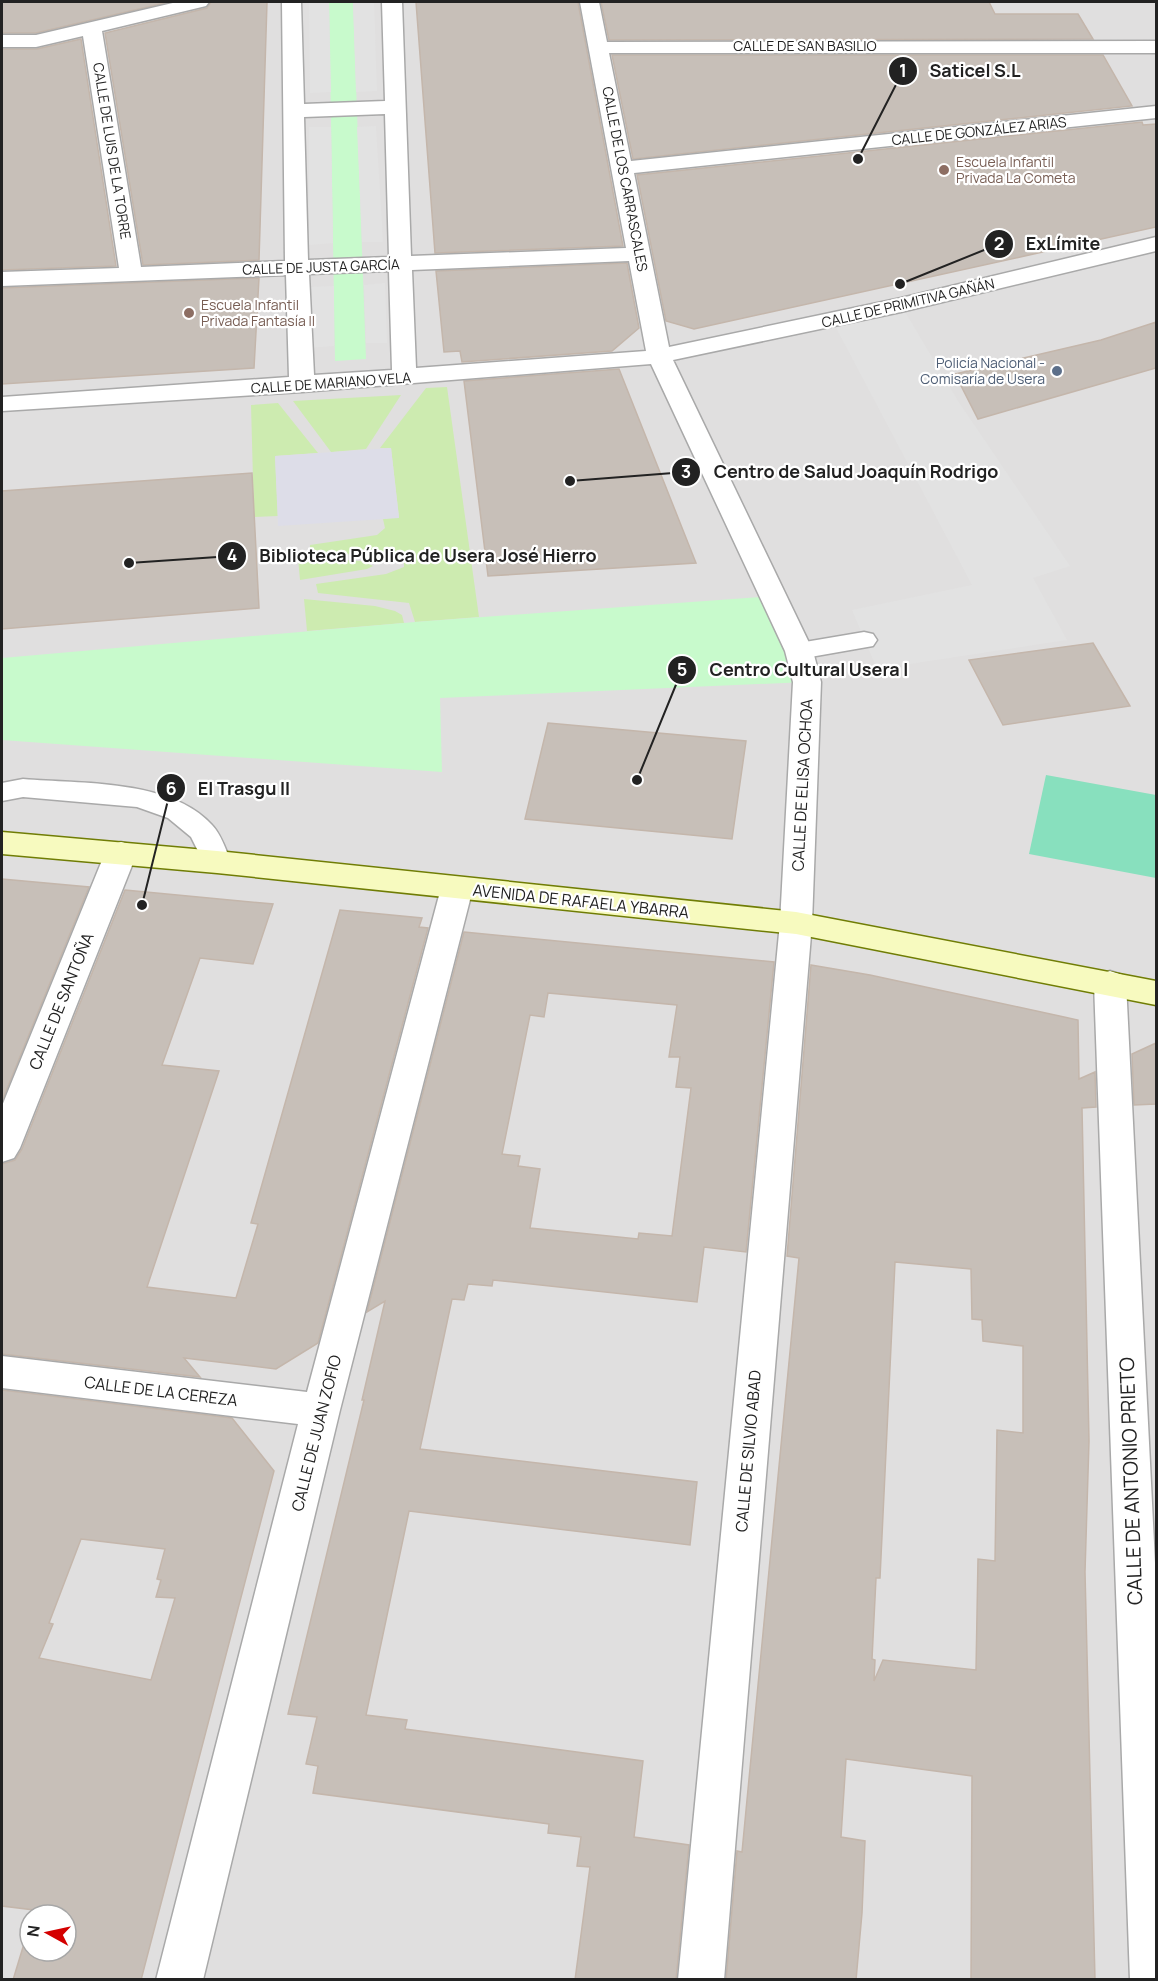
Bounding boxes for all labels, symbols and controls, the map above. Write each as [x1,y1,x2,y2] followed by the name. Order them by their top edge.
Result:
[733,36,877,55] street label: CALLE DE SAN BASILIO
[888,53,1033,89] callout: Saticel S.L
[899,58,907,82] text: 1
[929,58,1021,82] text: Saticel S.L
[89,61,136,241] street label: CALLE DE LUIS DE LA TORRE
[598,85,653,273] street label: CALLE DE LOS CARRASCALES
[891,112,1068,149] street label: CALLE DE GONZÁLEZ ARIAS
[956,152,1076,187] place label: Escuela Infantil Privada La Cometa
[937,163,951,177] marker: Escuela Infantil Privada La Cometa
[984,226,1112,262] callout: ExLímite
[994,231,1004,255] text: 2
[1026,231,1100,255] text: ExLímite
[242,254,400,279] street label: CALLE DE JUSTA GARCÍA
[820,273,996,332] street label: CALLE DE PRIMITIVA GAÑÁN
[201,295,315,330] place label: Escuela Infantil Privada Fantasía II
[182,306,196,320] marker: Escuela Infantil Privada Fantasía II
[920,353,1045,388] place label: Policía Nacional - Comisaría de Usera
[1050,364,1064,378] marker: Policía Nacional - Comisaría de Usera
[250,367,412,398] street label: CALLE DE MARIANO VELA
[671,454,1010,490] callout: Centro de Salud Joaquín Rodrigo
[681,459,691,483] text: 3
[714,459,998,483] text: Centro de Salud Joaquín Rodrigo
[217,538,609,574] callout: Biblioteca Pública de Usera José Hierro
[227,543,238,567] text: 4
[259,543,597,567] text: Biblioteca Pública de Usera José Hierro
[667,652,920,688] callout: Centro Cultural Usera I
[677,657,687,681] text: 5
[710,657,908,681] text: Centro Cultural Usera I
[786,698,818,872] street label: CALLE DE ELISA OCHOA
[156,770,303,806] callout: El Trasgu II
[165,776,177,800] text: 6
[198,776,290,800] text: El Trasgu II
[472,879,690,923] street label: AVENIDA DE RAFAELA YBARRA
[23,929,99,1073] street label: CALLE DE SANTOÑA
[286,1352,346,1513] street label: CALLE DE JUAN ZOFIO
[1113,1357,1148,1605] street label: CALLE DE ANTONIO PRIETO
[730,1369,766,1533] street label: CALLE DE SILVIO ABAD
[83,1371,239,1411] street label: CALLE DE LA CEREZA
[18,1903,78,1963] north arrow
[21,1924,45,1938] text: N

